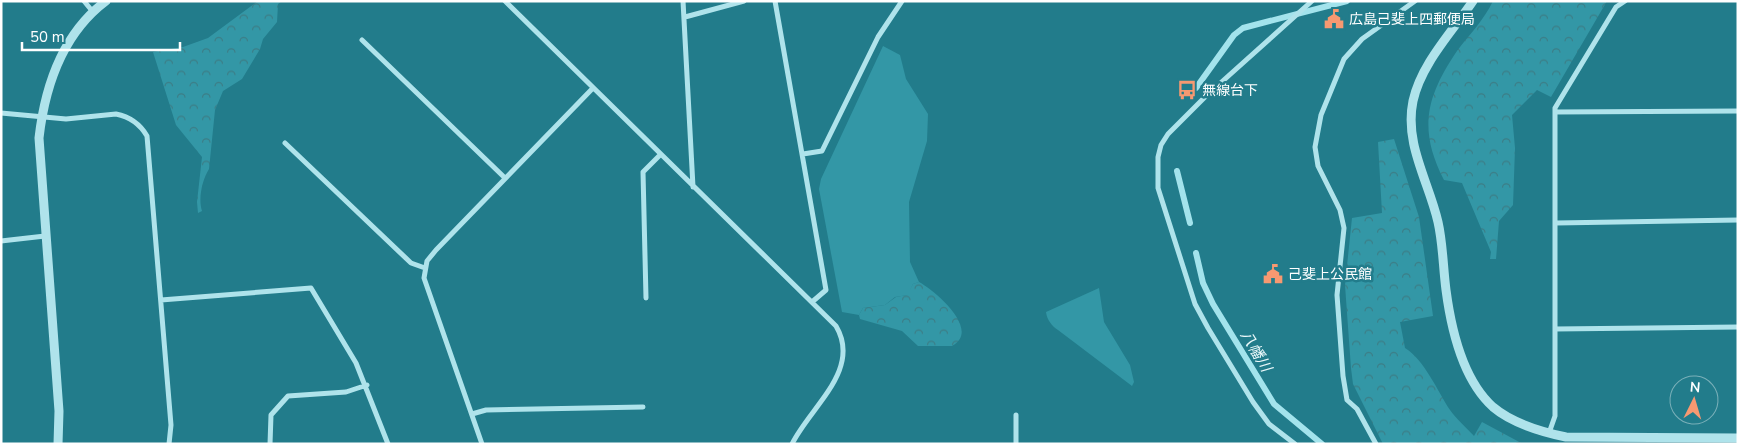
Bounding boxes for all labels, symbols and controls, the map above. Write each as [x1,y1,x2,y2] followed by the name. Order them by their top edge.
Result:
[1323,8,1345,30] public building icon: 広島己斐上四郵便局
[1349,10,1475,29] place label: 広島己斐上四郵便局
[22,20,180,52] scale bar
[30,27,65,47] text: 50 m
[1176,79,1198,101] bus stop icon: 無線台下
[1202,81,1258,100] place label: 無線台下
[1262,263,1284,285] public building icon: 己斐上公民館
[1288,265,1372,284] place label: 己斐上公民館
[1236,327,1277,377] water label: 八幡川
[1669,375,1719,425] north arrow
[1689,378,1701,397] text: N

